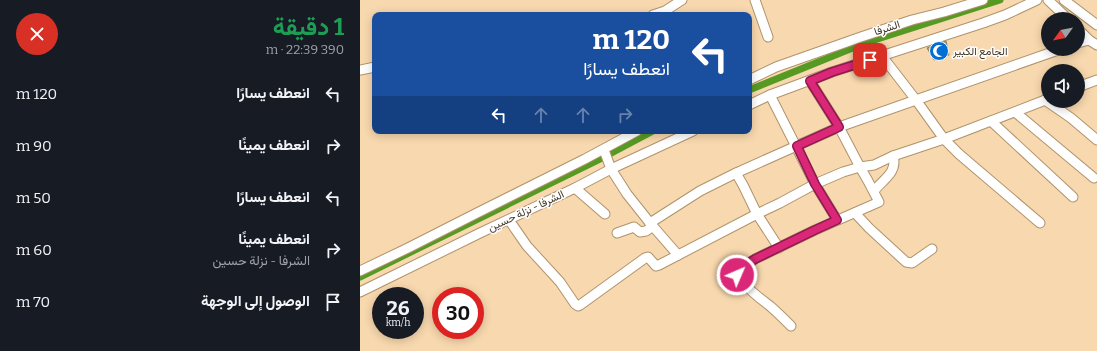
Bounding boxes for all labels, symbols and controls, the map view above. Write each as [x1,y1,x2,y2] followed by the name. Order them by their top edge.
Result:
[1041,12,1085,56] north arrow
[1041,12,1085,108] map controls
[16,13,58,55] button: close
[273,13,344,41] text: 1 دقيقة
[872,18,902,38] street label: الشرفا
[593,23,670,56] text: 120 m
[684,28,736,80] icon: left
[928,40,950,62] mosque icon: الجامع الكبير
[266,42,344,57] text: 390 m · 22:39
[853,43,887,77] pin
[952,45,1008,59] place label: الجامع الكبير
[859,49,881,71] icon: arrive
[583,58,670,80] text: انعطف يسارًا
[1041,64,1085,108] button: sound
[322,83,344,105] icon: left
[236,84,310,102] text: انعطف يسارًا
[16,85,57,103] text: 120 m
[488,104,510,126] icon: left
[530,104,552,126] icon: ahead
[572,104,594,126] icon: ahead
[614,104,636,126] icon: right
[322,135,344,157] icon: right
[238,136,310,154] text: انعطف يمينًا
[16,137,52,155] text: 90 m
[322,187,344,209] icon: left
[236,188,310,206] text: انعطف يسارًا
[486,188,566,234] street label: الشرفا - نزلة حسين
[16,189,51,207] text: 50 m
[238,230,310,248] text: انعطف يمينًا
[322,239,344,261] icon: right
[16,241,52,259] text: 60 m
[212,253,310,268] text: الشرفا - نزلة حسين
[716,254,758,296] position arrow
[432,287,484,339] speed limit sign: 30
[322,291,344,313] icon: arrive
[201,292,310,310] text: الوصول إلى الوجهة
[16,293,50,311] text: 70 m
[386,296,410,320] text: 26
[386,317,410,329] text: km/h

